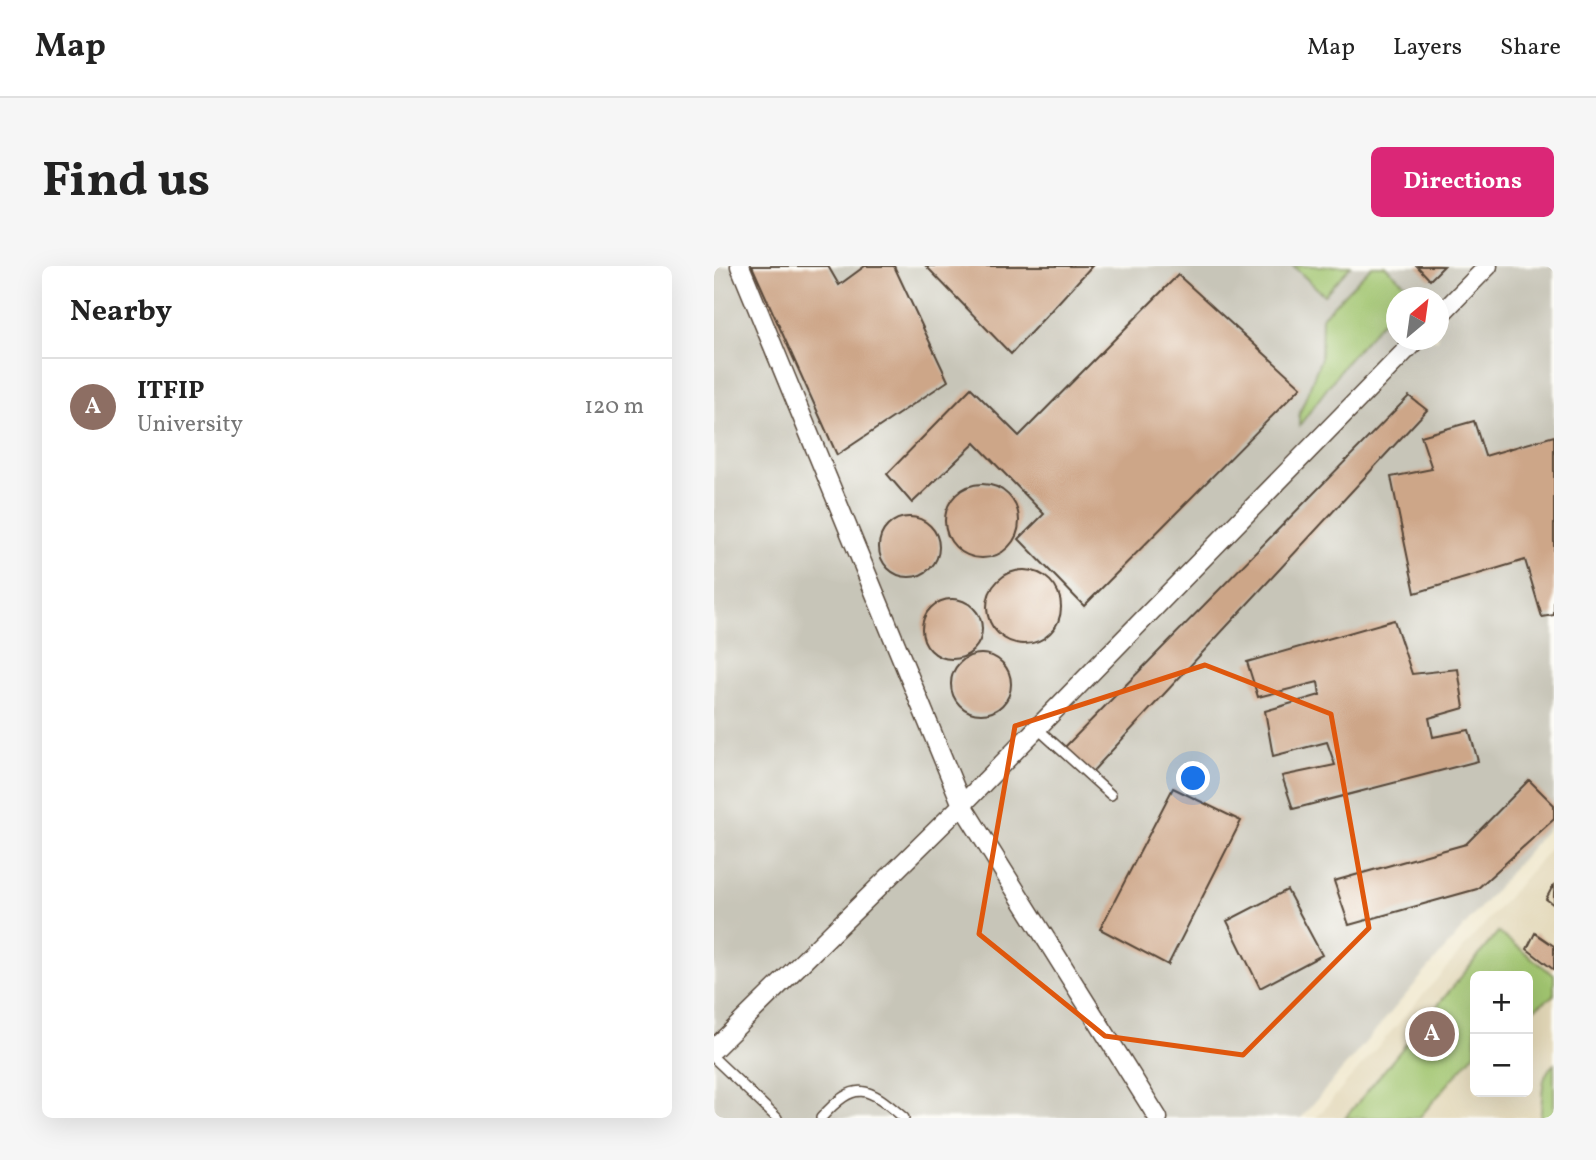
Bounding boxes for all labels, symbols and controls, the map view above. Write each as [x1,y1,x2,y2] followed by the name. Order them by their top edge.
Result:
[35,25,106,71] text: Map
[1307,31,1355,65] text: Map
[1393,31,1462,65] text: Layers
[1500,31,1561,65] text: Share
[1371,147,1554,217] button: Directions
[42,148,210,217] text: Find us
[1386,287,1449,350] north arrow
[70,291,172,333] text: Nearby
[137,373,205,409] text: ITFIP
[85,391,101,423] text: A
[584,391,644,423] text: 120 m
[137,409,243,441] text: University
[1176,761,1210,795] your location
[1470,971,1533,1097] map controls
[1470,971,1533,1034] button: +
[1409,1008,1455,1060] pin: A
[1470,1034,1533,1097] button: −

